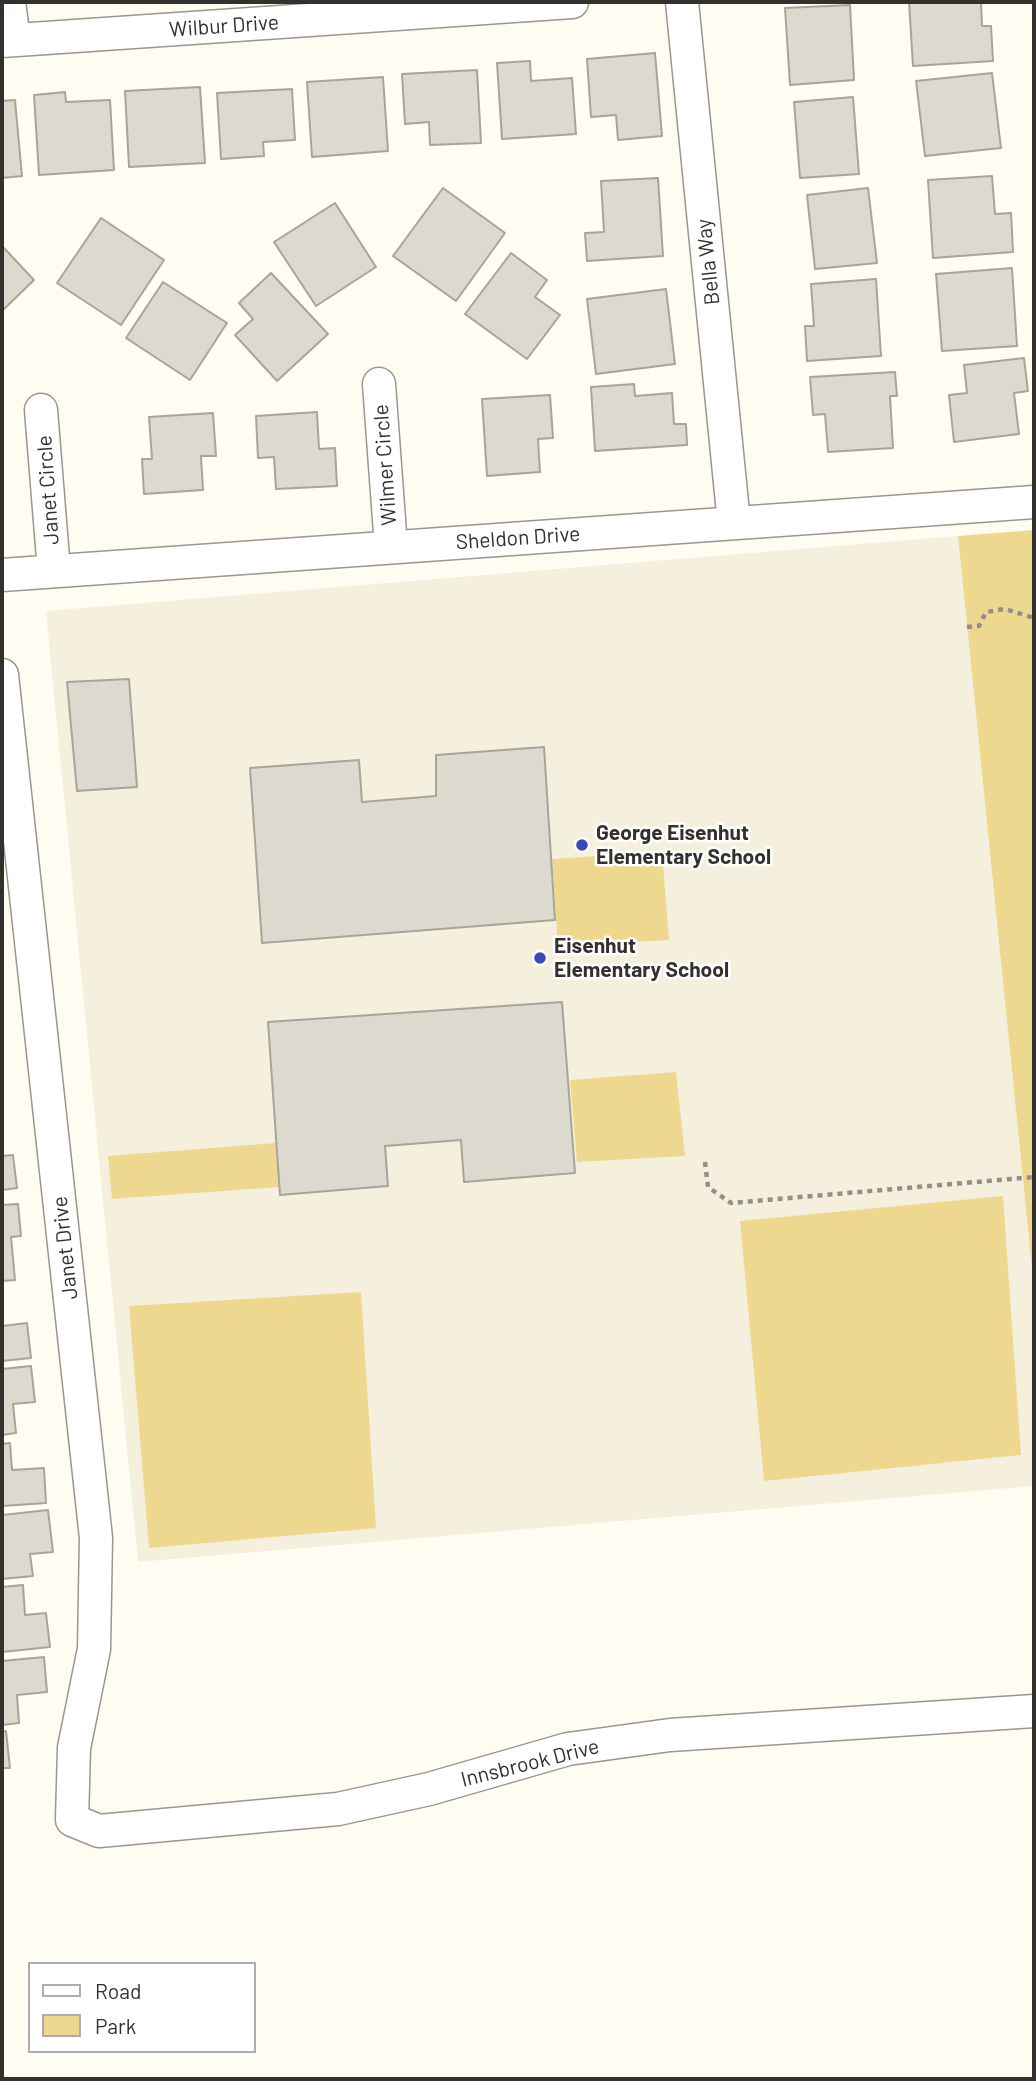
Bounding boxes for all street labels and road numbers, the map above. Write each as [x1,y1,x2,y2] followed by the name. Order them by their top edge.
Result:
[168,10,280,42] street label: Wilbur Drive
[691,218,725,306] street label: Bella Way
[368,404,402,526] street label: Wilmer Circle
[32,435,64,545] street label: Janet Circle
[455,521,581,555] street label: Sheldon Drive
[47,1195,83,1301] street label: Janet Drive
[458,1734,602,1792] street label: Innsbrook Drive

